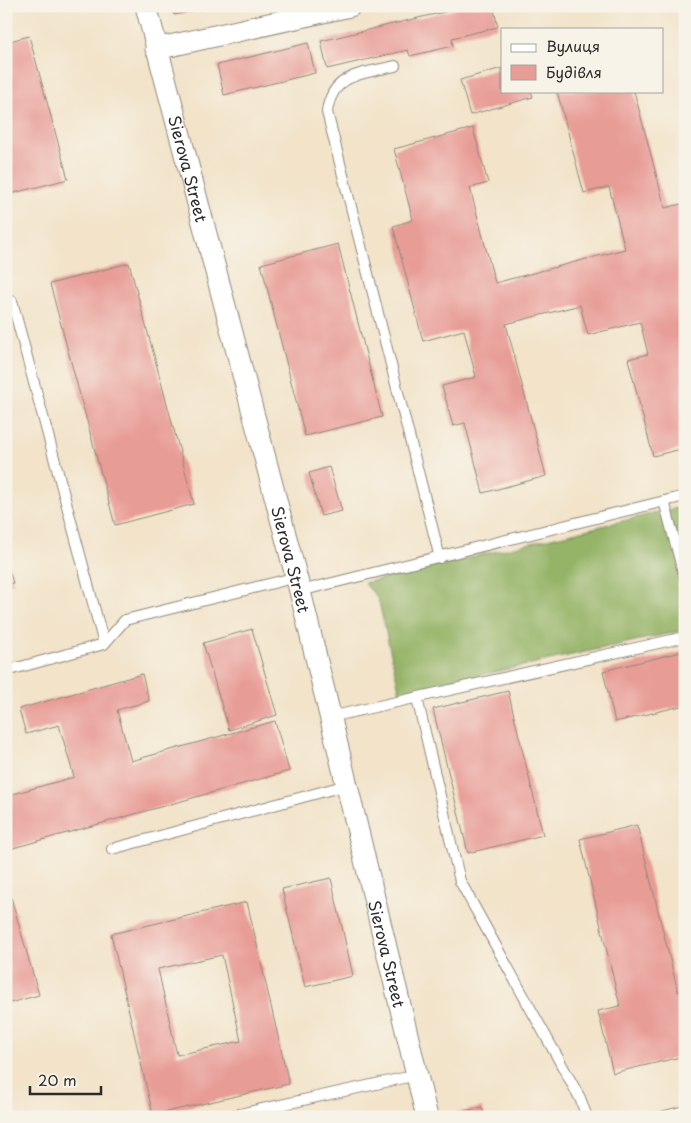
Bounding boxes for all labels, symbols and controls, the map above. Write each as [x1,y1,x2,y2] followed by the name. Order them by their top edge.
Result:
[501,28,664,92] legend
[546,34,600,57] text: Вулиця
[546,60,602,83] text: Будівля
[163,112,214,225] street label: Sierova Street
[266,503,317,615] street label: Sierova Street
[363,898,412,1010] street label: Sierova Street
[30,1063,101,1095] scale bar
[38,1068,77,1091] text: 20 m

